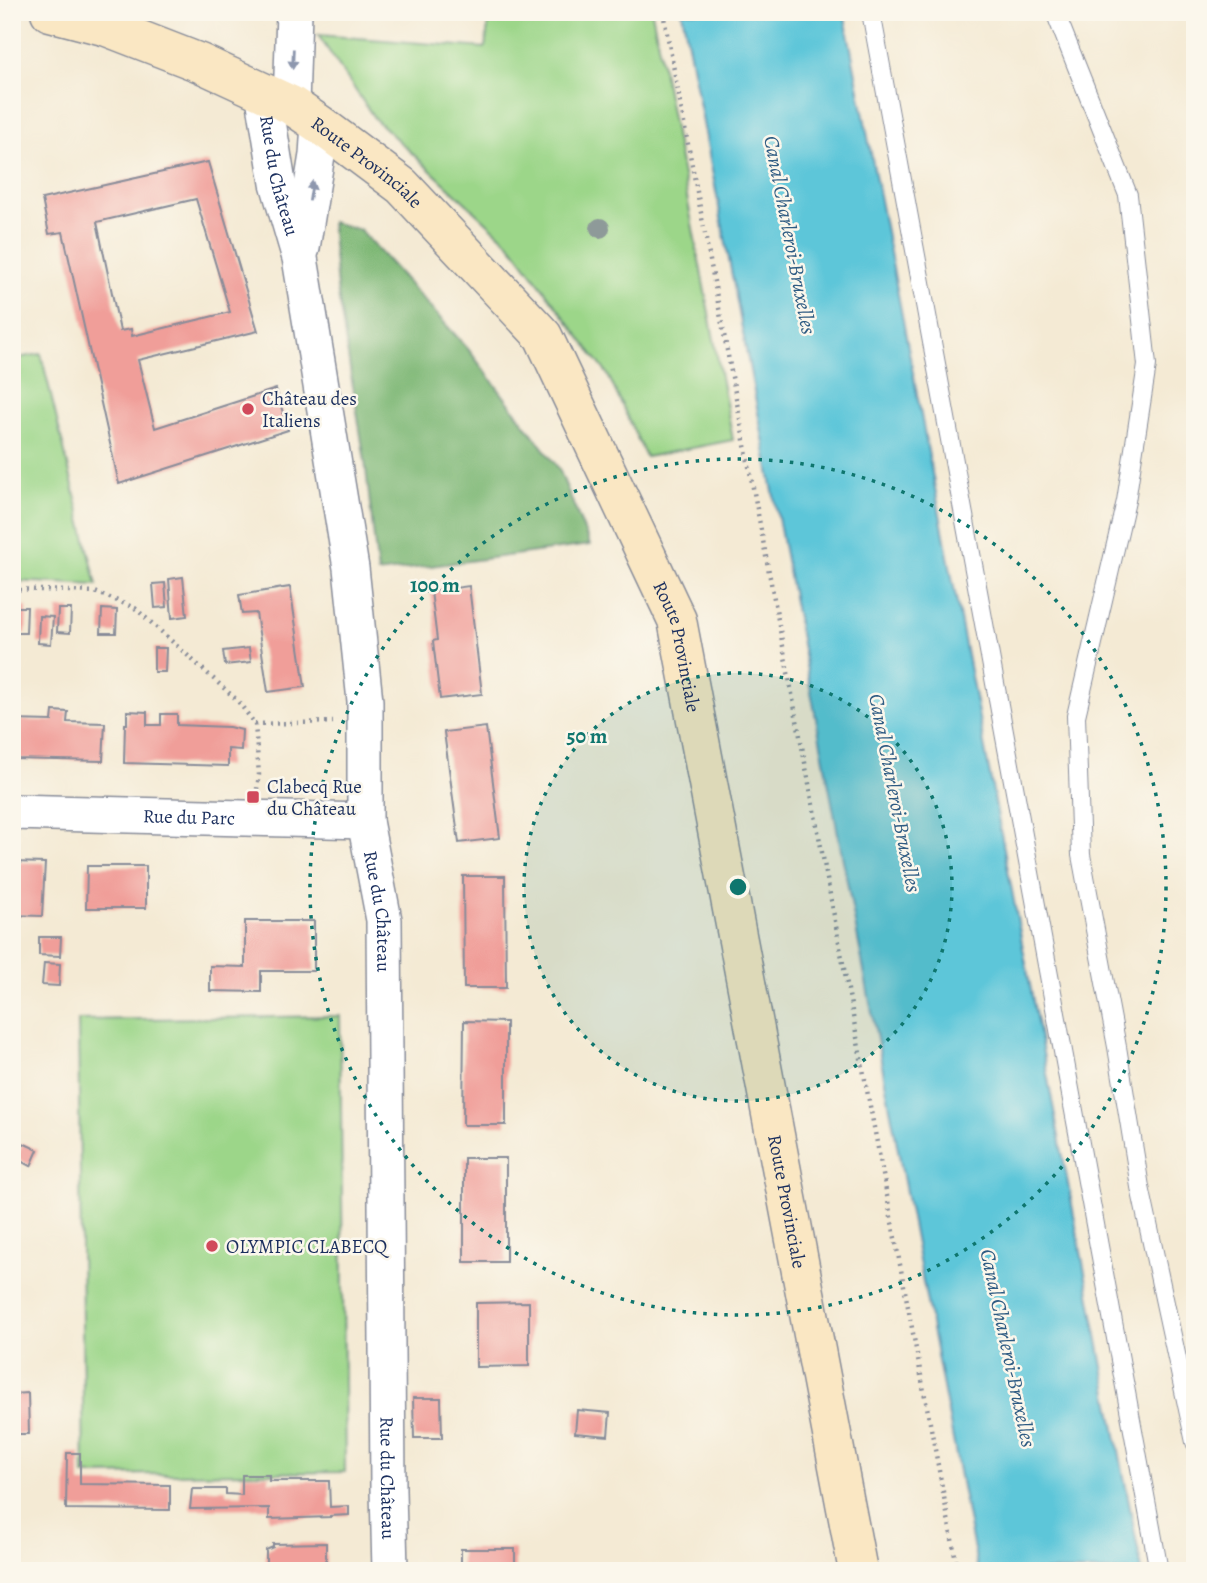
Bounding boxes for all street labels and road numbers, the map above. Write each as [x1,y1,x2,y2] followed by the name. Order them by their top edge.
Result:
[306,110,428,214] street label: Route Provinciale
[253,113,305,240] street label: Rue du Château
[646,577,706,715] street label: Route Provinciale
[143,803,235,832] street label: Rue du Parc
[357,849,396,973] street label: Rue du Château
[761,1132,812,1271] street label: Route Provinciale
[373,1416,401,1540] street label: Rue du Château

